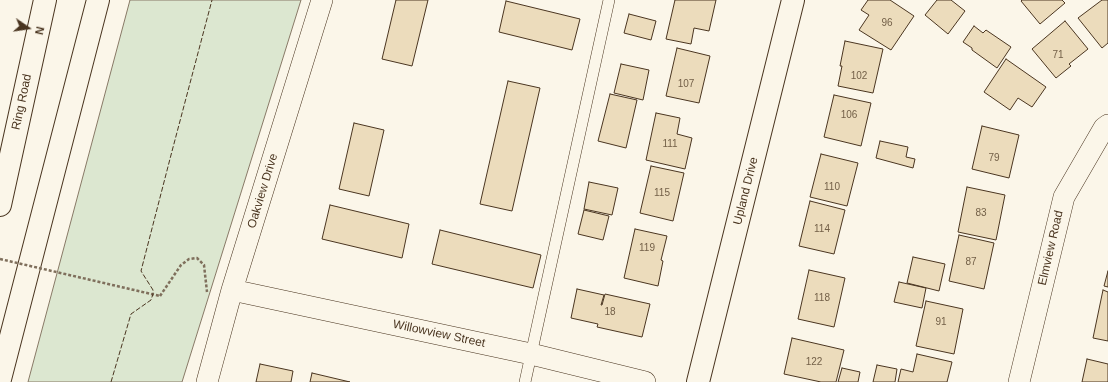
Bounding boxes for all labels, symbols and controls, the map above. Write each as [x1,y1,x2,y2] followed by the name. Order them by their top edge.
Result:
[8,8,48,48] north arrow
[881,17,893,29] house number: 96
[33,25,46,36] text: N
[1052,49,1064,61] house number: 71
[851,70,867,82] house number: 102
[9,73,35,131] street label: Ring Road
[678,78,694,90] house number: 107
[841,109,857,121] house number: 106
[662,138,678,150] house number: 111
[245,152,281,230] street label: Oakview Drive
[988,152,1000,164] house number: 79
[731,156,761,226] street label: Upland Drive
[824,181,840,193] house number: 110
[654,187,670,199] house number: 115
[975,207,987,219] house number: 83
[1035,209,1067,287] street label: Elmview Road
[814,223,830,235] house number: 114
[639,242,655,254] house number: 119
[965,256,977,268] house number: 87
[814,292,830,304] house number: 118
[604,306,616,318] house number: 18
[935,316,947,328] house number: 91
[392,317,486,351] street label: Willowview Street
[806,356,822,368] house number: 122

